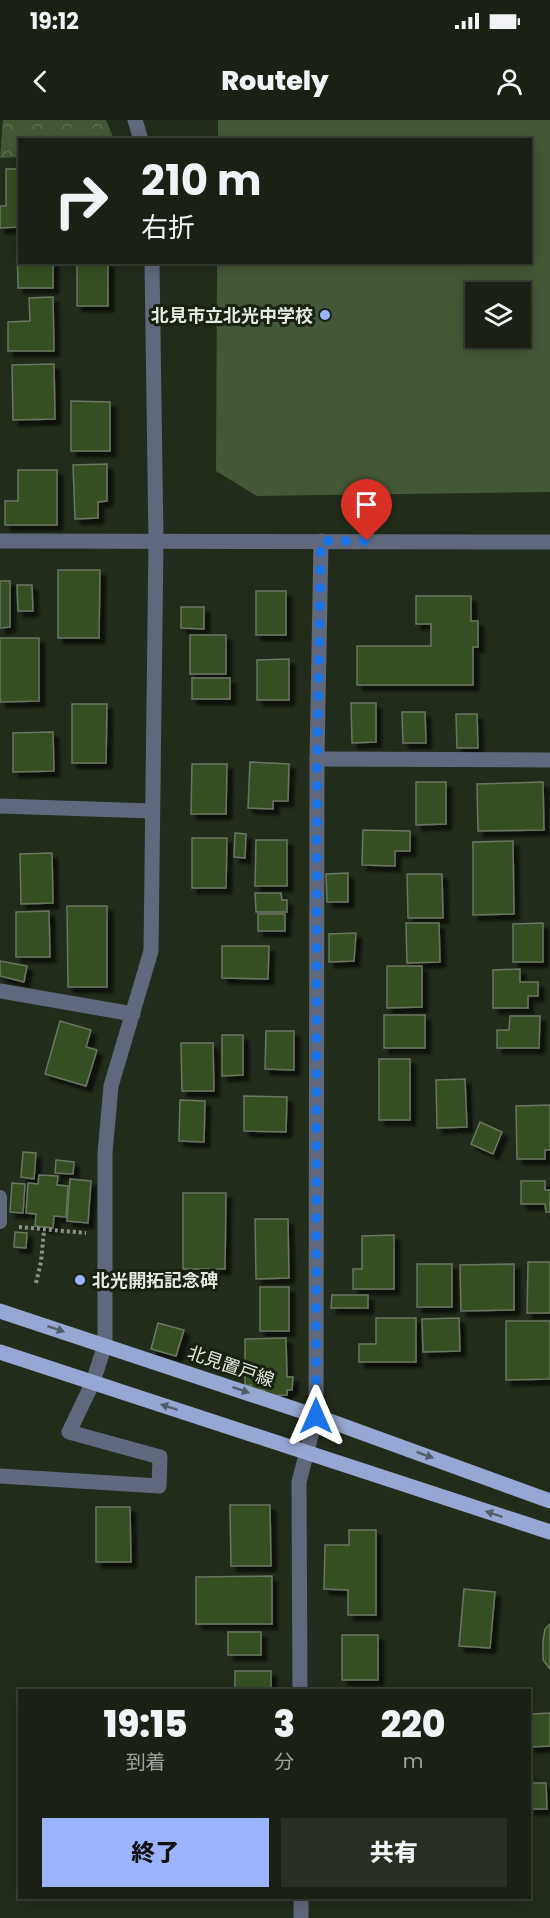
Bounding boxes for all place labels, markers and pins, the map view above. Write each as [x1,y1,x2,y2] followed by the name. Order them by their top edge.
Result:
[151,303,313,328] place label: 北見市立北光中学校
[318,308,332,322] marker: 北見市立北光中学校
[341,479,392,541] pin
[92,1268,218,1293] place label: 北光開拓記念碑
[73,1273,87,1287] marker: 北光開拓記念碑

